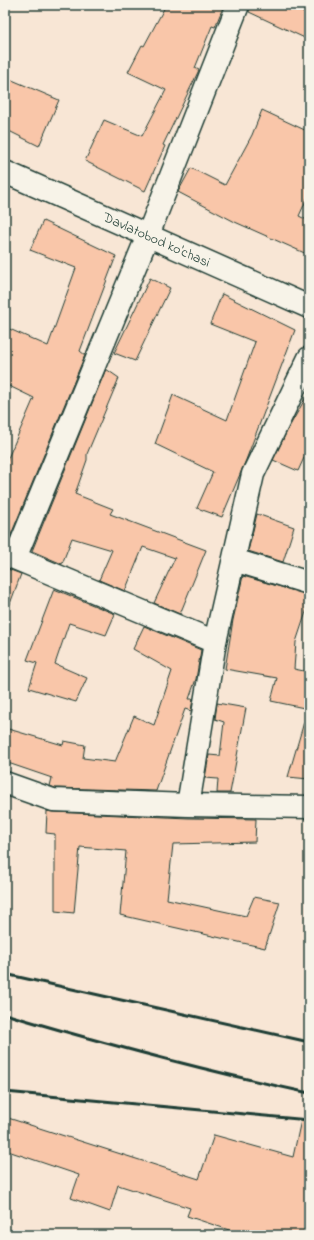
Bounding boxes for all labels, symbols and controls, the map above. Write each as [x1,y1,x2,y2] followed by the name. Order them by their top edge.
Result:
[98,207,214,273] street label: Davlatobod ko'chasi

